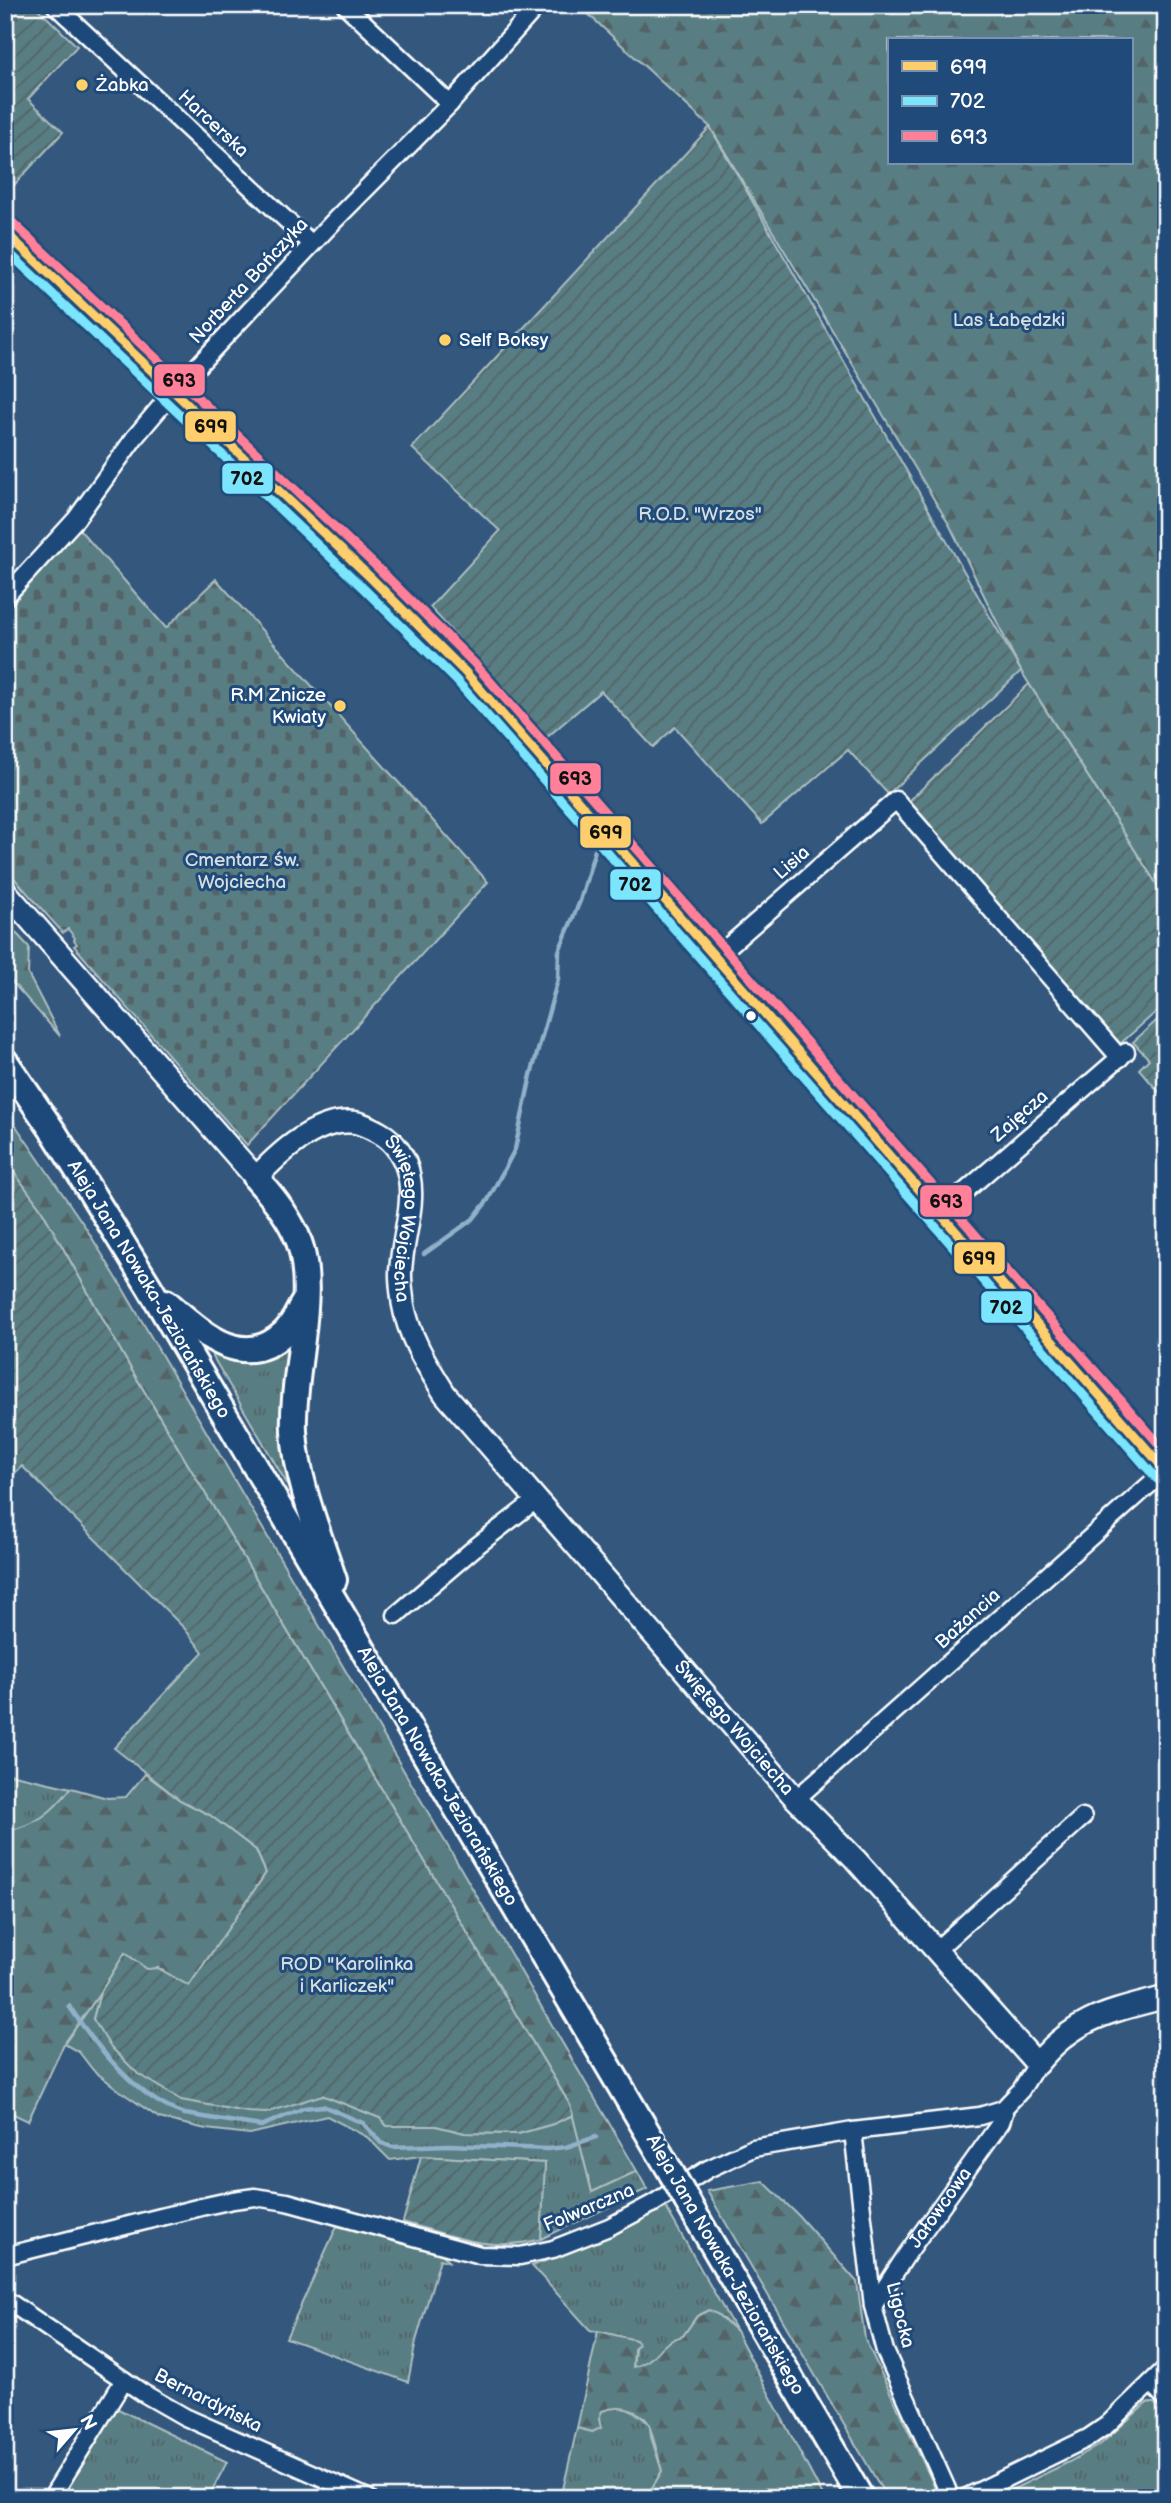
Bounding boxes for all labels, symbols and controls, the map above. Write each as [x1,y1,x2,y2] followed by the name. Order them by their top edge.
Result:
[888,38,1132,164] legend
[950,55,987,80] text: 699
[95,74,149,97] place label: Żabka
[74,77,90,93] marker: Żabka
[173,85,253,163] street label: Harcerska
[950,89,986,114] text: 702
[950,125,988,150] text: 693
[185,213,313,349] street label: Norberta Bończyka
[953,309,1065,332] park label: Las Łabędzki
[459,329,549,352] place label: Self Boksy
[437,332,453,348] marker: Self Boksy
[153,363,206,397] line badge: 693
[162,370,196,393] text: 693
[184,410,237,443] line badge: 699
[194,416,228,439] text: 699
[221,462,274,495] line badge: 702
[230,468,264,491] text: 702
[638,503,762,526] park label: R.O.D. "Wrzos"
[230,684,326,729] place label: R.M Znicze Kwiaty
[332,698,348,714] marker: R.M Znicze Kwiaty
[549,762,602,795] line badge: 693
[558,768,592,791] text: 693
[579,815,632,849] line badge: 699
[589,822,623,845] text: 699
[769,841,815,885] street label: Lisia
[185,849,299,894] park label: Cmentarz św. Wojciecha
[609,868,662,901] line badge: 702
[618,874,652,897] text: 702
[744,1009,758,1023] unlabelled marker
[986,1085,1053,1148] street label: Zajęcza
[380,1129,422,1304] street label: Świętego Wojciecha
[62,1156,236,1422] street label: Aleja Jana Nowaka-Jeziorańskiego
[919,1184,973,1218] line badge: 693
[929,1191,963,1214] text: 693
[953,1241,1006,1275] line badge: 699
[962,1248,996,1271] text: 699
[980,1290,1033,1324] line badge: 702
[989,1297,1023,1320] text: 702
[931,1584,1005,1654] street label: Bażancia
[352,1642,523,1910] street label: Aleja Jana Nowaka-Jeziorańskiego
[669,1655,799,1800] street label: Świętego Wojciecha
[280,1953,414,1998] park label: ROD "Karolinka i Karliczek"
[641,2131,809,2399] street label: Aleja Jana Nowaka-Jeziorańskiego
[903,2163,977,2252] street label: Jałowcowa
[540,2179,638,2237] street label: Folwarczna
[881,2280,919,2350] street label: Ligocka
[150,2364,266,2438] street label: Bernardyńska
[38,2394,108,2464] north arrow
[74,2411,101,2434] text: N

